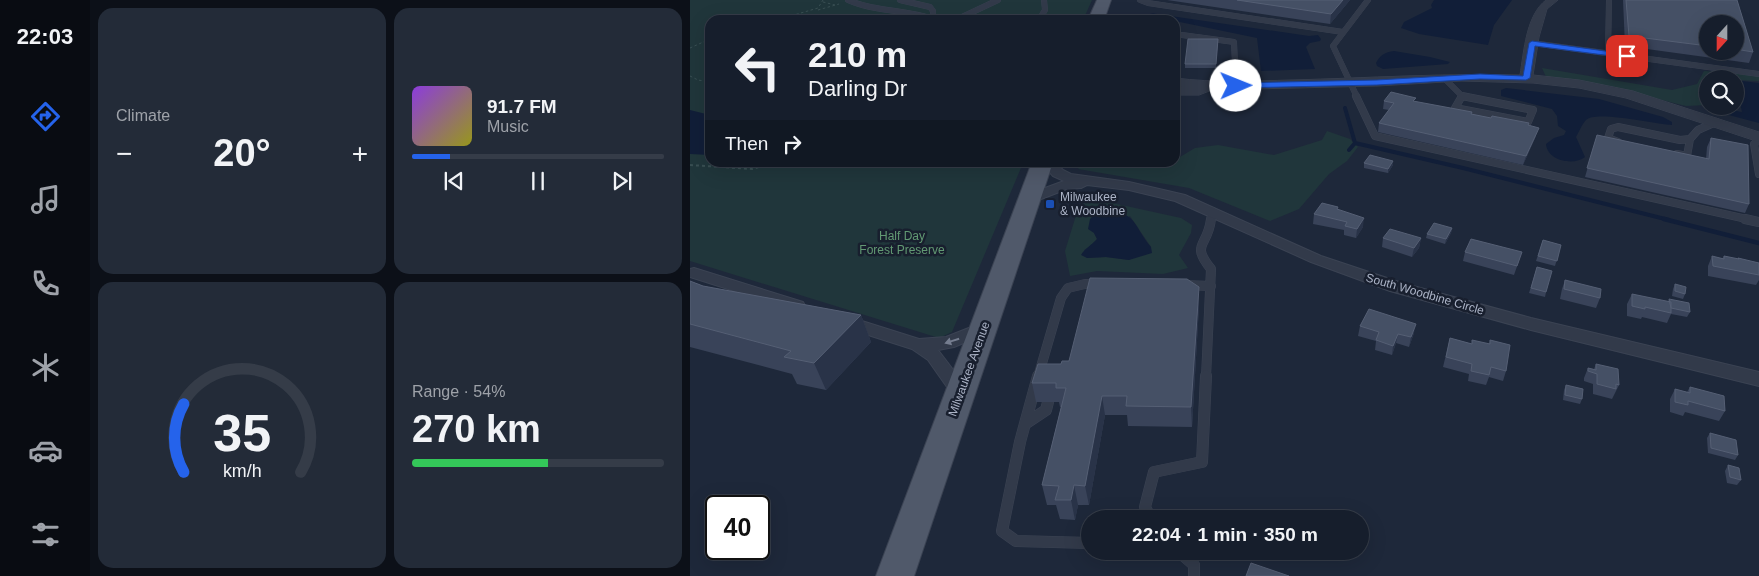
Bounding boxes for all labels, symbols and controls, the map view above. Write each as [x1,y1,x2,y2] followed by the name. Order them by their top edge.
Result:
[1699,15,1744,60] north arrow
[1699,15,1744,115] map controls
[17,24,73,49] text: 22:03
[725,35,790,100] icon: left
[808,35,907,74] text: 210 m
[1606,35,1648,77] pin
[1613,42,1641,70] icon: arrive
[1209,59,1261,111] position arrow
[1699,70,1744,115] button: search
[808,76,907,101] text: Darling Dr
[487,96,557,117] text: 91.7 FM
[28,99,63,134] icon: directions
[116,107,170,124] text: Climate
[487,118,529,135] text: Music
[778,130,806,158] icon: right
[213,132,271,174] text: 20°
[725,133,768,154] text: Then
[116,138,132,169] text: −
[352,138,368,169] text: +
[440,167,468,195] icon: previous
[524,167,552,195] icon: pause
[608,167,636,195] icon: next
[28,182,63,217] icon: music
[1060,190,1125,218] place label: Milwaukee & Woodbine
[1044,198,1056,210] marker: Milwaukee & Woodbine
[859,229,945,257] park label: Half Day Forest Preserve
[28,266,63,301] icon: phone
[1364,270,1486,318] street label: South Woodbine Circle
[945,319,993,418] street label: Milwaukee Avenue
[944,337,959,345] one-way arrow
[28,350,63,385] icon: climate
[412,383,505,400] text: Range · 54%
[213,404,271,462] text: 35
[412,408,541,450] text: 270 km
[28,433,63,468] icon: car
[223,461,261,481] text: km/h
[705,495,770,560] speed limit sign: 40
[28,517,63,552] icon: filters
[1132,524,1318,545] text: 22:04 · 1 min · 350 m

